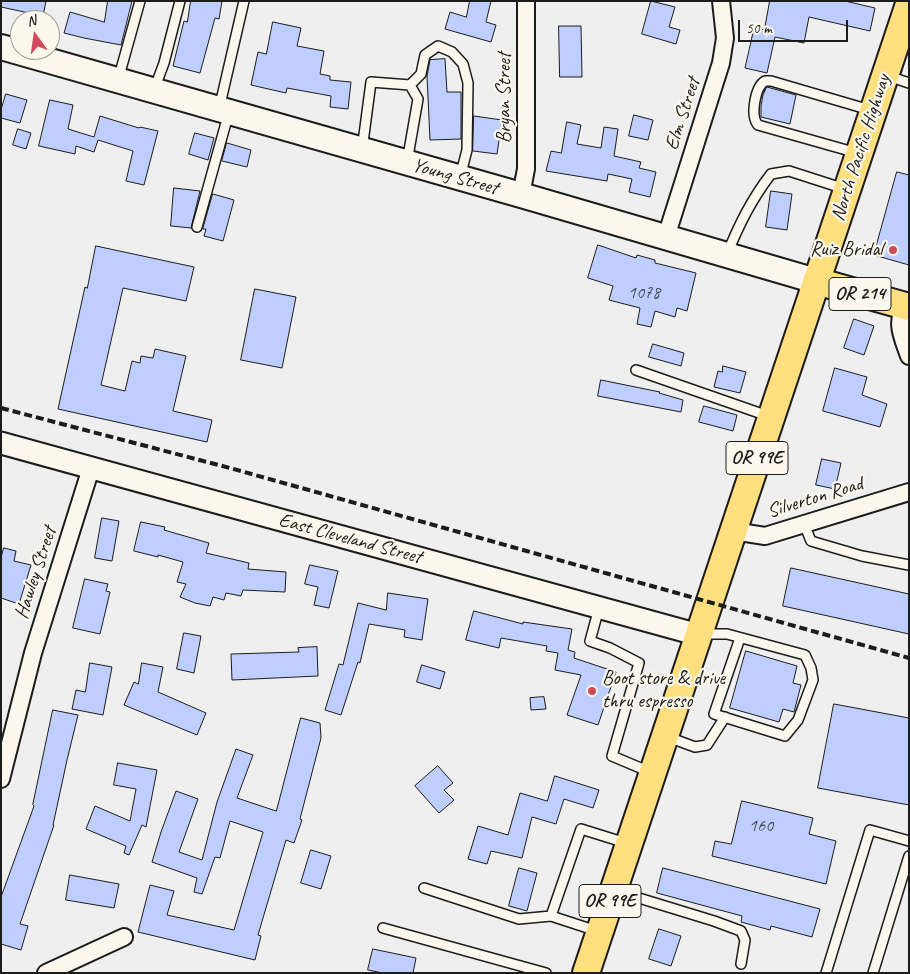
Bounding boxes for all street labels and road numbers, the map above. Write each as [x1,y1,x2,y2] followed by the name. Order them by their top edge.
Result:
[493,53,517,143] street label: Bryan Street
[826,72,896,224] street label: North Pacific Highway
[660,75,706,153] street label: Elm Street
[409,153,501,201] street label: Young Street
[829,278,891,310] road number: OR 214
[726,442,788,474] road number: OR 99E
[764,472,866,524] street label: Silverton Road
[276,508,424,570] street label: East Cleveland Street
[10,524,62,622] street label: Hawley Street
[579,884,641,918] road number: OR 99E

